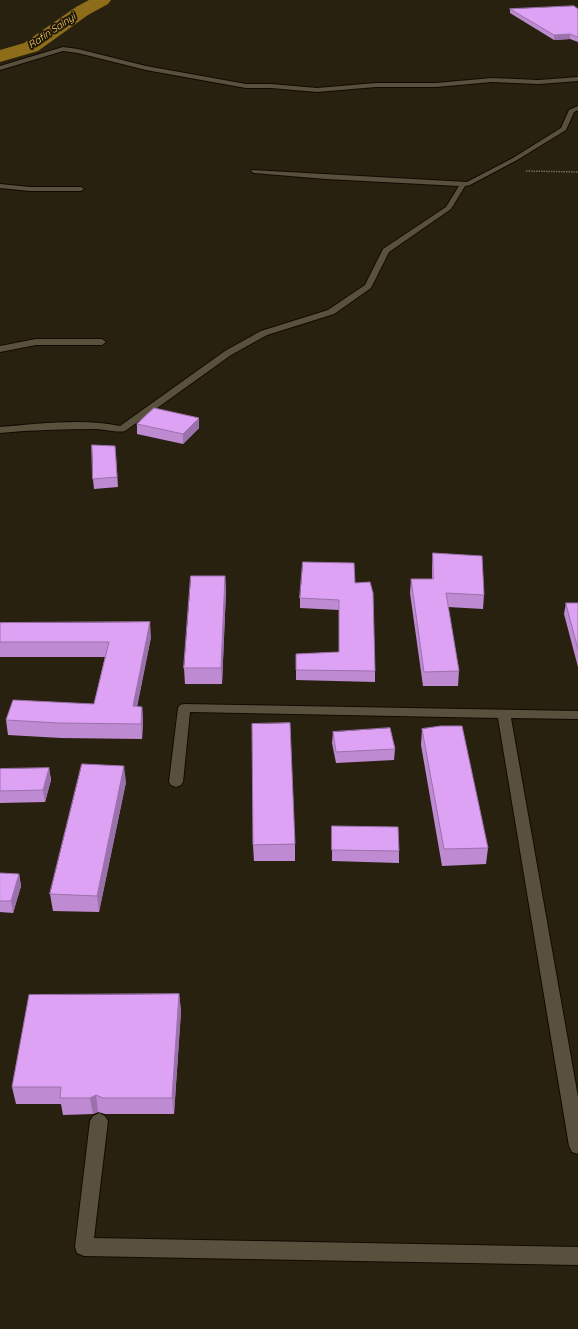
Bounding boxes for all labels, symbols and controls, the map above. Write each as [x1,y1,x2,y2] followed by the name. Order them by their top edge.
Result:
[26,11,78,51] water label: Rafin Sainyi

